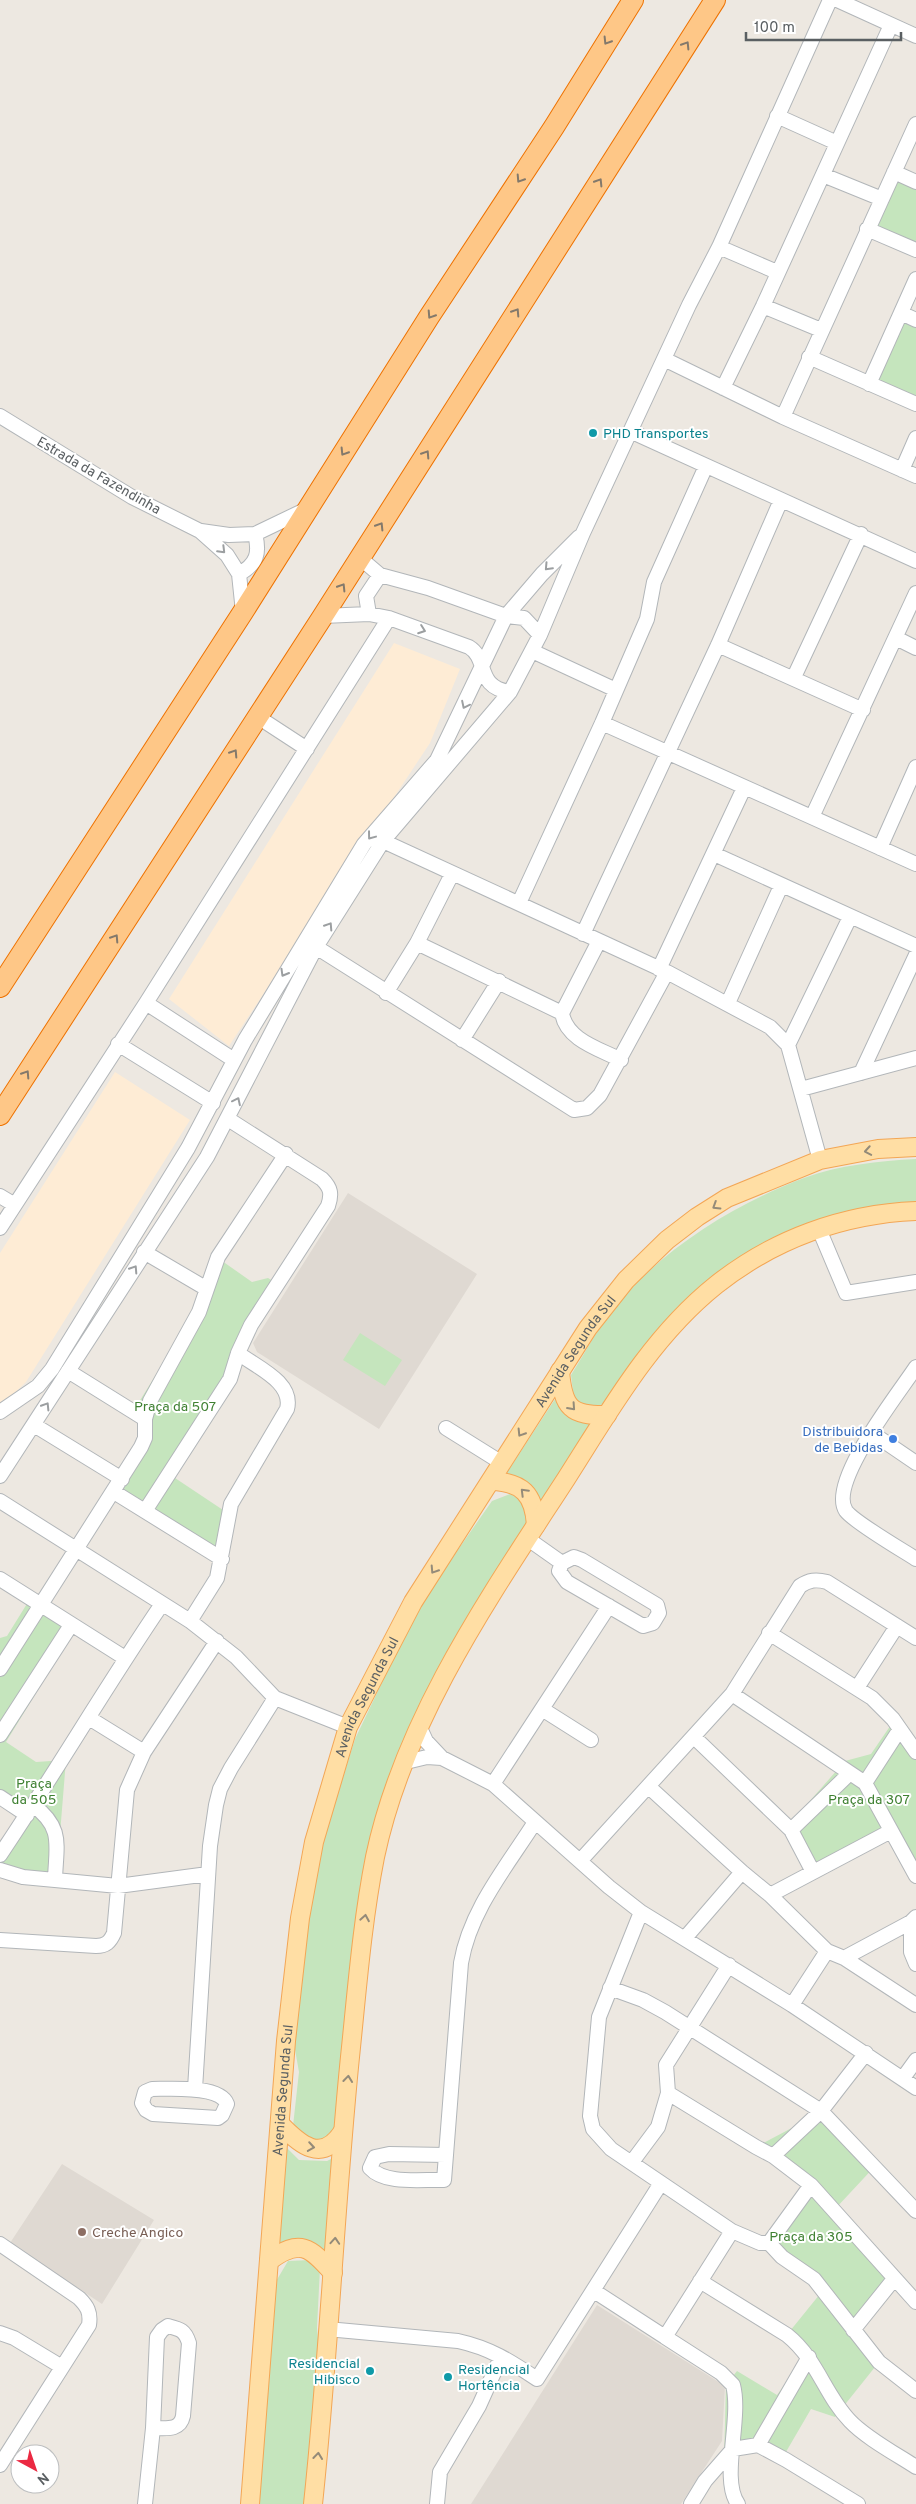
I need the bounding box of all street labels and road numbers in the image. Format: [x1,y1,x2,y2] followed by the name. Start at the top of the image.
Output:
[33,434,163,519] street label: Estrada da Fazendinha
[532,1293,620,1411] street label: Avenida Segunda Sul
[332,1635,403,1760] street label: Avenida Segunda Sul
[270,2024,298,2157] street label: Avenida Segunda Sul

